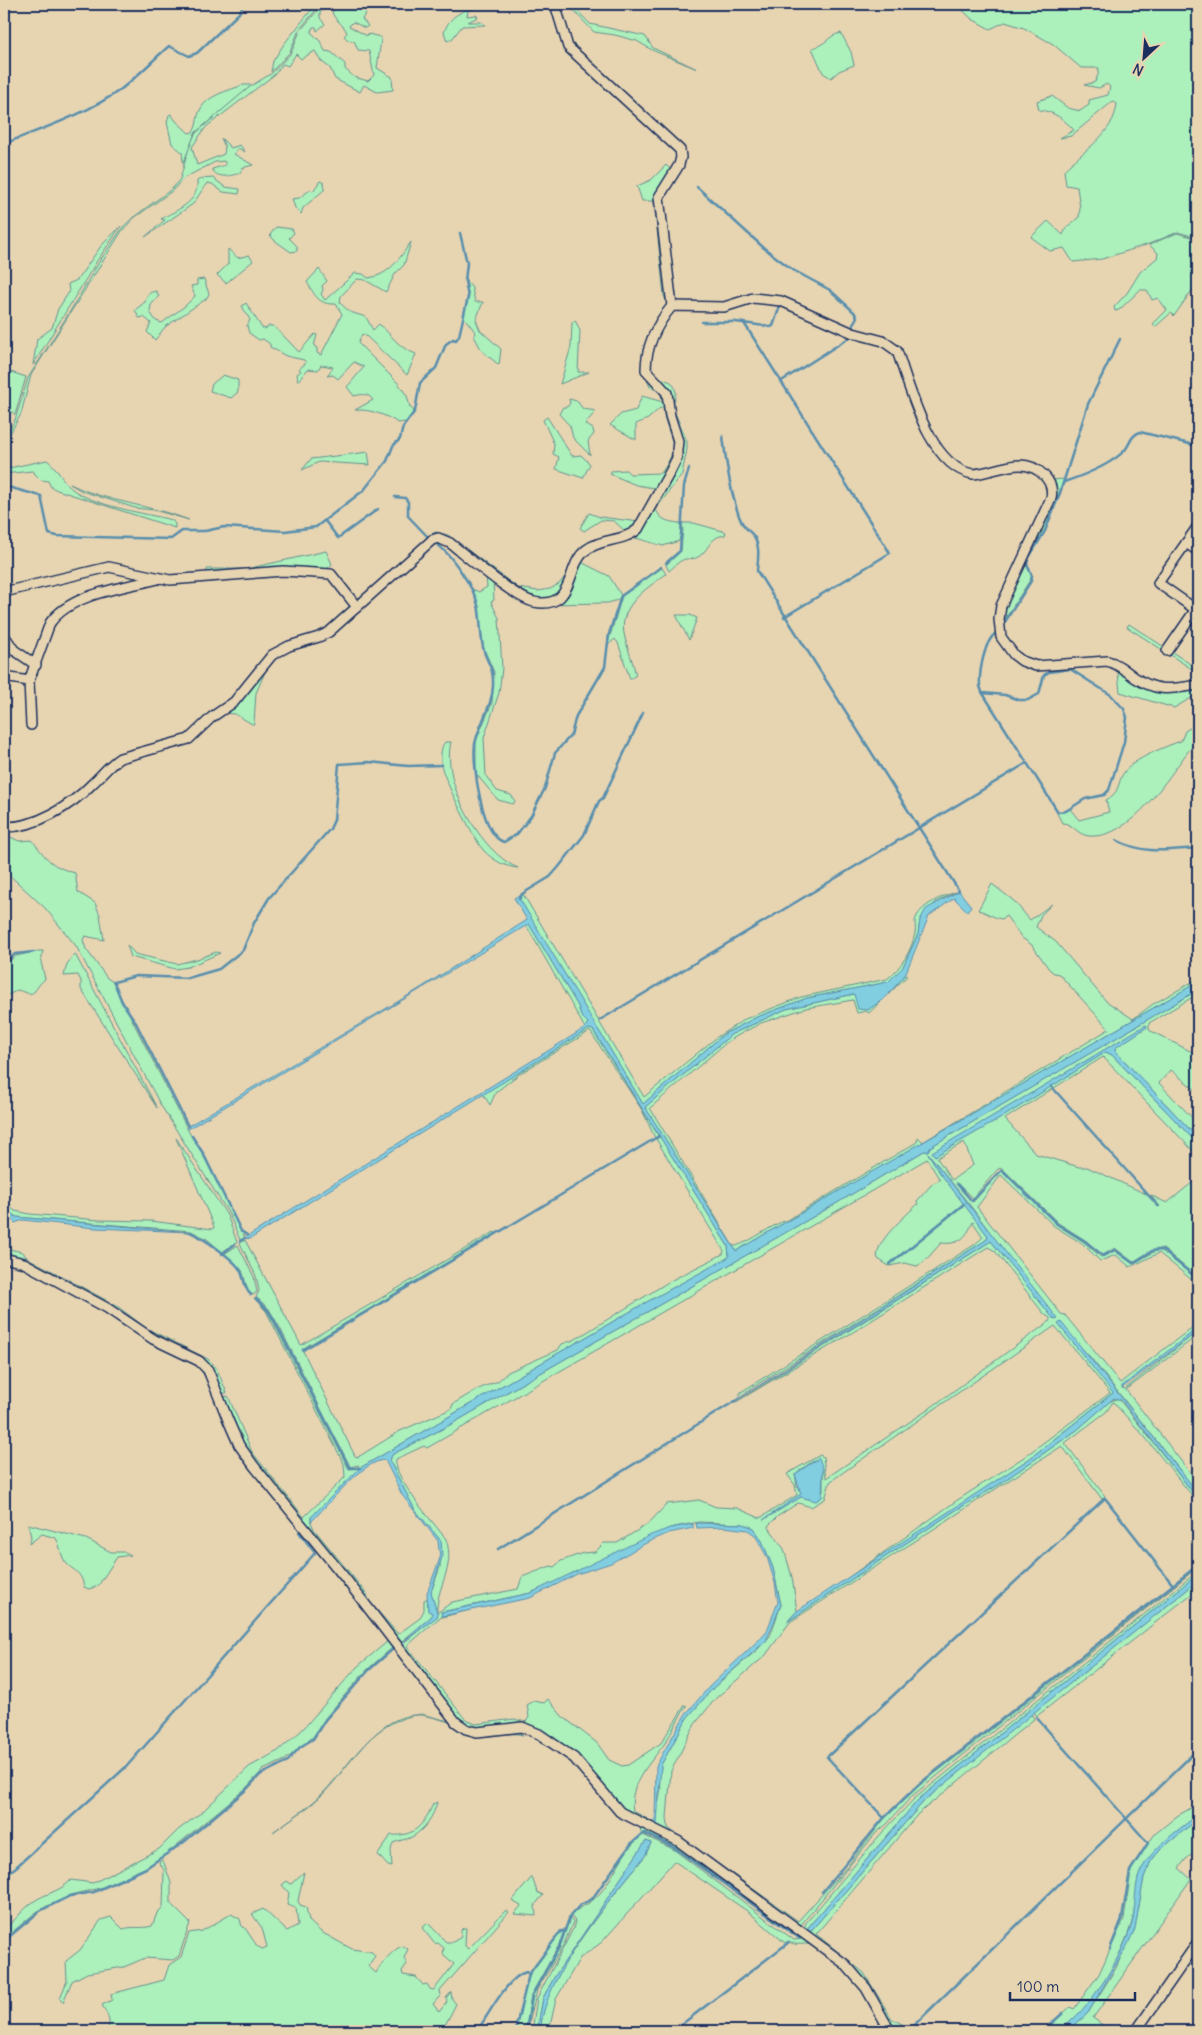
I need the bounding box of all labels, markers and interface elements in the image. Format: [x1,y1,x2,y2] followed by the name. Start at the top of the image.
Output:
[1120,32,1170,82] north arrow
[1130,59,1147,80] text: N
[1010,1970,1134,2002] scale bar
[1017,1977,1059,1996] text: 100 m

